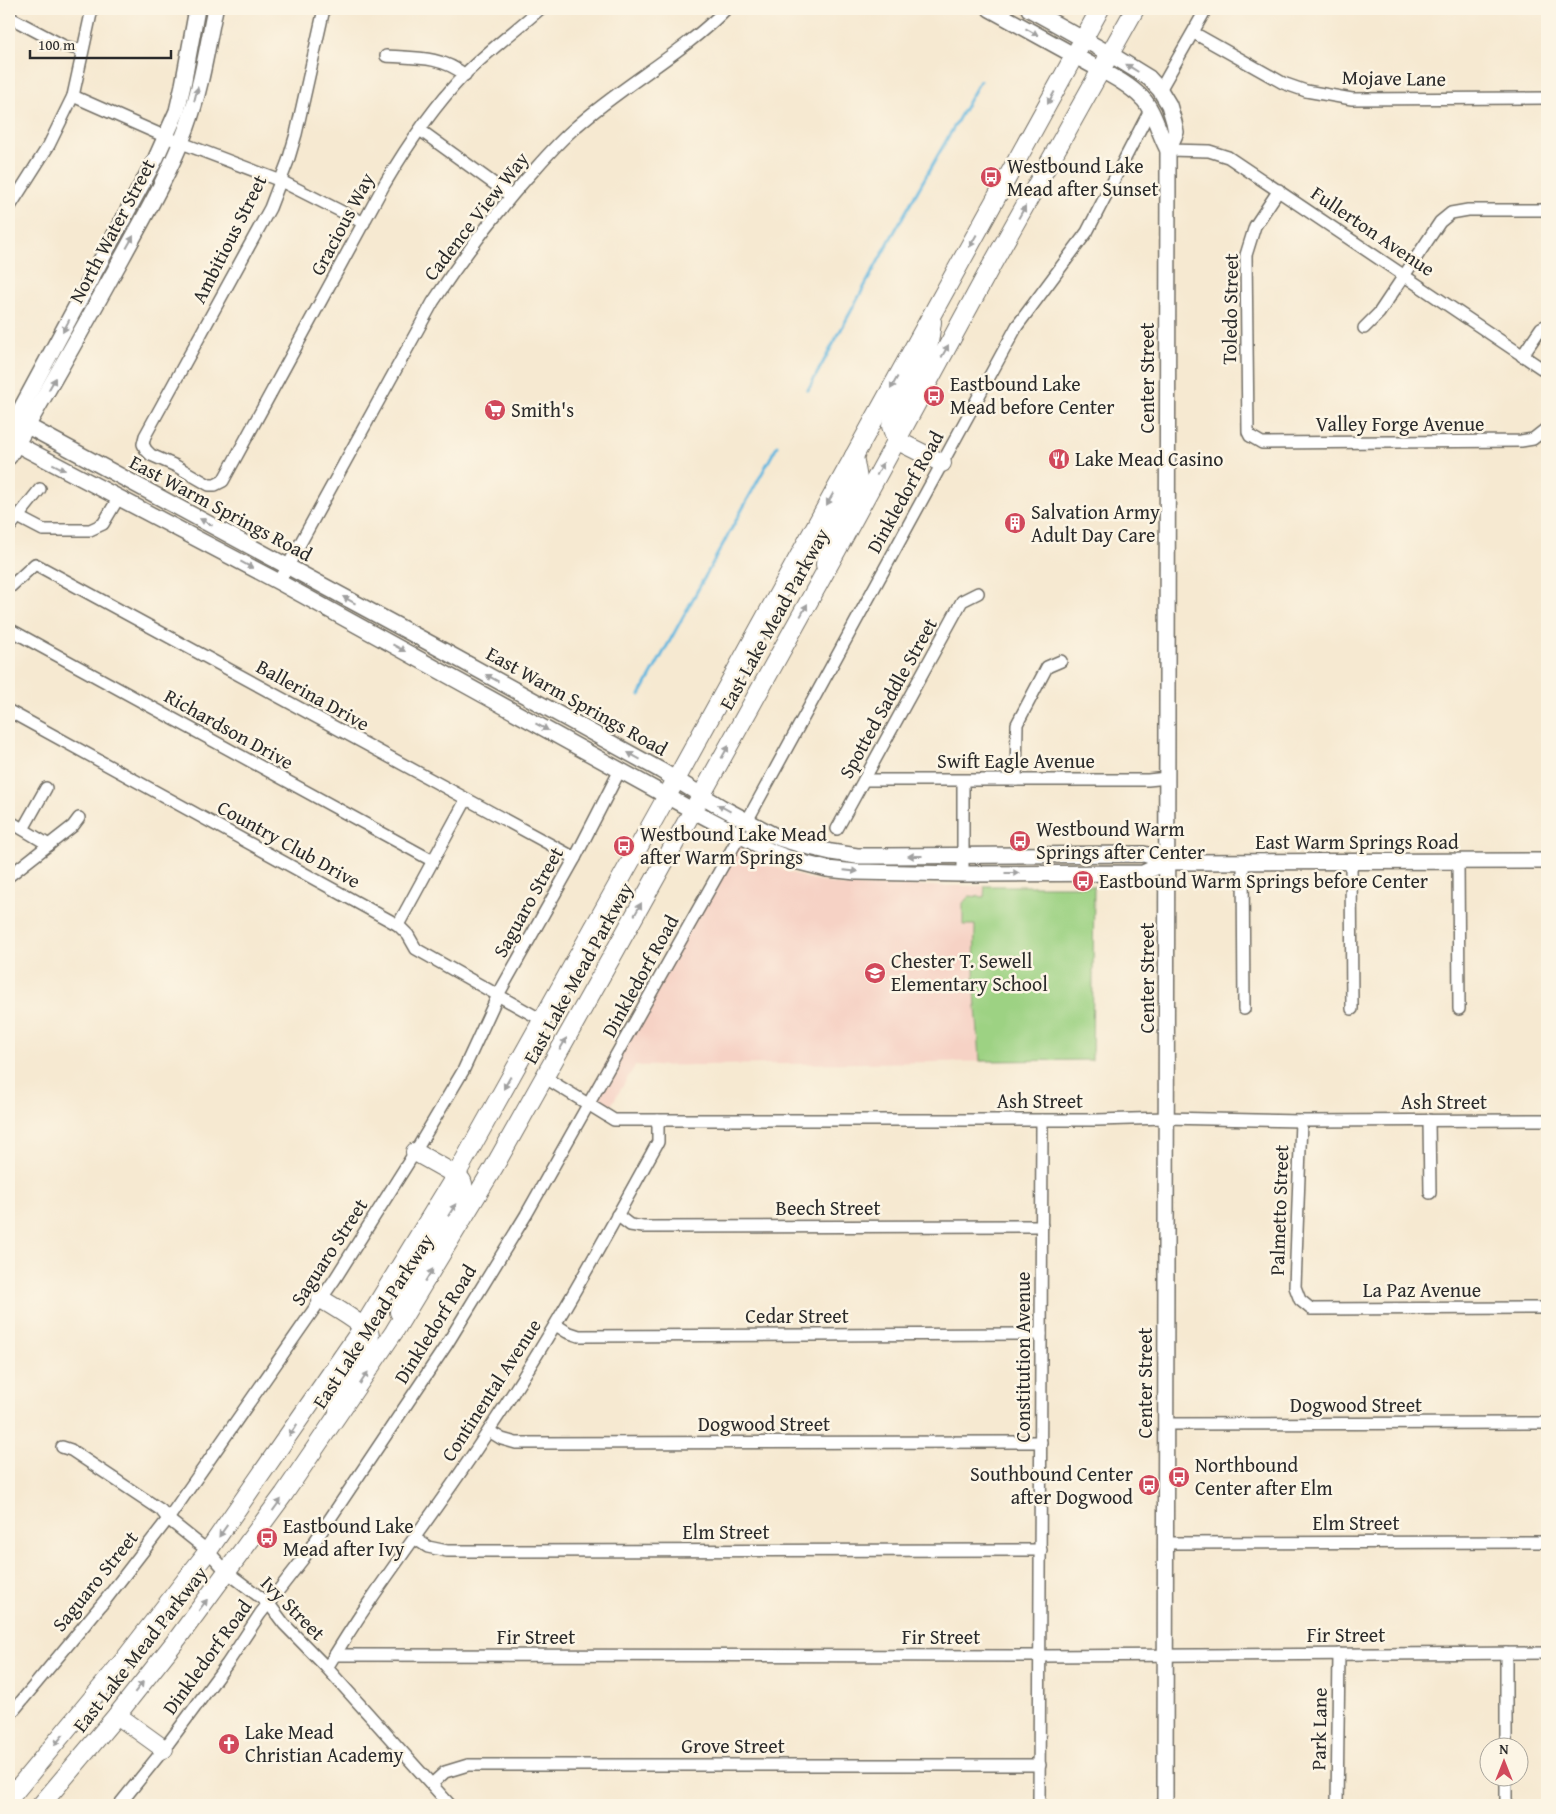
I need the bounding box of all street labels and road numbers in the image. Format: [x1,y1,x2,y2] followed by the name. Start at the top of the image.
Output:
[1342,62,1446,93] street label: Mojave Lane
[416,145,535,286] street label: Cadence View Way
[61,154,162,308] street label: North Water Street
[302,167,381,280] street label: Gracious Way
[184,169,273,308] street label: Ambitious Street
[1306,178,1441,283] street label: Fullerton Avenue
[1214,253,1245,365] street label: Toledo Street
[1132,322,1161,434] street label: Center Street
[1316,409,1484,438] street label: Valley Forge Avenue
[859,425,950,558] street label: Dinkledorf Road
[125,447,318,568] street label: East Warm Springs Road
[711,523,836,715] street label: East Lake Mead Parkway
[831,612,944,783] street label: Spotted Saddle Street
[481,639,674,763] street label: East Warm Springs Road
[251,652,375,738] street label: Ballerina Drive
[159,681,299,776] street label: Richardson Drive
[937,746,1095,775] street label: Swift Eagle Avenue
[212,792,366,895] street label: Country Club Drive
[1255,827,1459,856] street label: East Warm Springs Road
[485,841,570,962] street label: Saguaro Street
[515,877,640,1069] street label: East Lake Mead Parkway
[594,909,685,1042] street label: Dinkledorf Road
[1132,922,1161,1034] street label: Center Street
[997,1086,1083,1115] street label: Ash Street
[1401,1087,1487,1116] street label: Ash Street
[1262,1144,1295,1276] street label: Palmetto Street
[283,1192,374,1311] street label: Saguaro Street
[776,1193,880,1222] street label: Beech Street
[305,1227,440,1414] street label: East Lake Mead Parkway
[386,1258,483,1389] street label: Dinkledorf Road
[1008,1272,1037,1442] street label: Constitution Avenue
[1363,1275,1481,1304] street label: La Paz Avenue
[745,1301,849,1330] street label: Cedar Street
[434,1313,548,1467] street label: Continental Avenue
[1130,1327,1159,1439] street label: Center Street
[1290,1390,1422,1419] street label: Dogwood Street
[698,1409,830,1438] street label: Dogwood Street
[1312,1508,1400,1537] street label: Elm Street
[682,1517,770,1546] street label: Elm Street
[45,1524,144,1637] street label: Saguaro Street
[65,1559,214,1738] street label: East Lake Mead Parkway
[254,1569,332,1647] street label: Ivy Street
[155,1593,258,1720] street label: Dinkledorf Road
[1307,1620,1385,1649] street label: Fir Street
[497,1622,575,1651] street label: Fir Street
[902,1622,980,1651] street label: Fir Street
[1303,1687,1334,1771] street label: Park Lane
[681,1731,785,1760] street label: Grove Street

